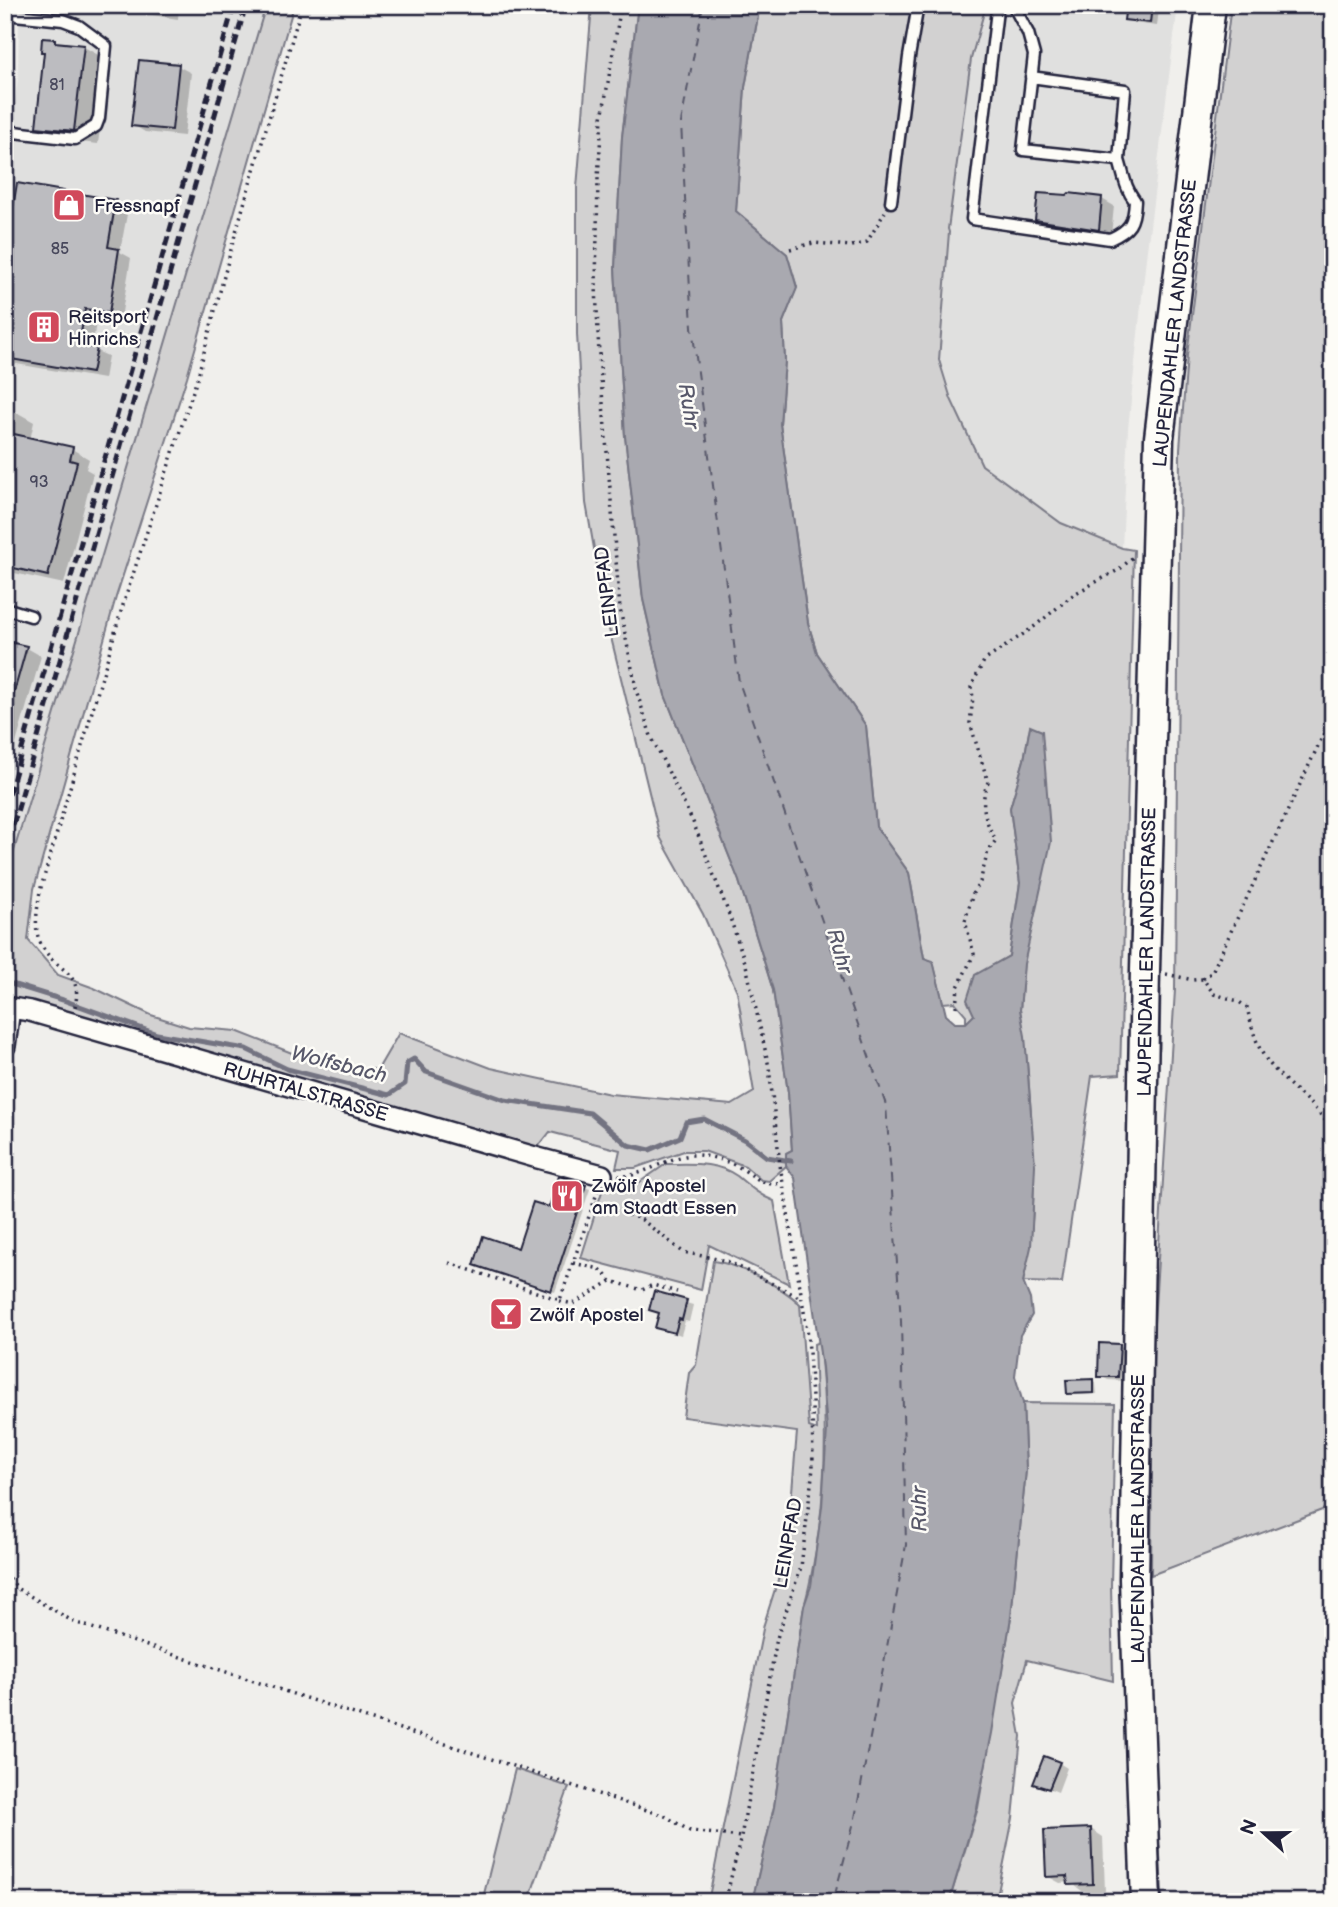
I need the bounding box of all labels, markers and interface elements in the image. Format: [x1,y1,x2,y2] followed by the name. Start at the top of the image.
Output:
[49,76,65,95] house number: 81
[1149,178,1202,468] street label: LAUPENDAHLER LANDSTRASSE
[50,186,88,224] shop icon: Fressnapf
[94,195,180,218] place label: Fressnapf
[51,240,69,259] house number: 85
[68,306,147,351] place label: Reitsport Hinrichs
[25,308,63,346] building icon: Reitsport Hinrichs
[673,382,705,432] water label: Ruhr
[29,473,49,492] house number: 93
[590,545,624,639] street label: LEINPFAD
[1133,807,1162,1097] street label: LAUPENDAHLER LANDSTRASSE
[821,926,858,978] water label: Ruhr
[288,1041,390,1089] water label: Wolfsbach
[221,1058,390,1127] street label: RUHRTALSTRASSE
[591,1175,737,1220] place label: Zwölf Apostel am Staadt Essen
[548,1177,586,1215] restaurant icon: Zwölf Apostel am Staadt Essen
[487,1295,525,1333] bar icon: Zwölf Apostel
[529,1304,644,1327] place label: Zwölf Apostel
[1127,1374,1150,1664] street label: LAUPENDAHLER LANDSTRASSE
[907,1484,932,1532] water label: Ruhr
[769,1496,808,1590] street label: LEINPFAD
[1230,1798,1300,1868] north arrow
[1236,1817,1263,1838] text: N

